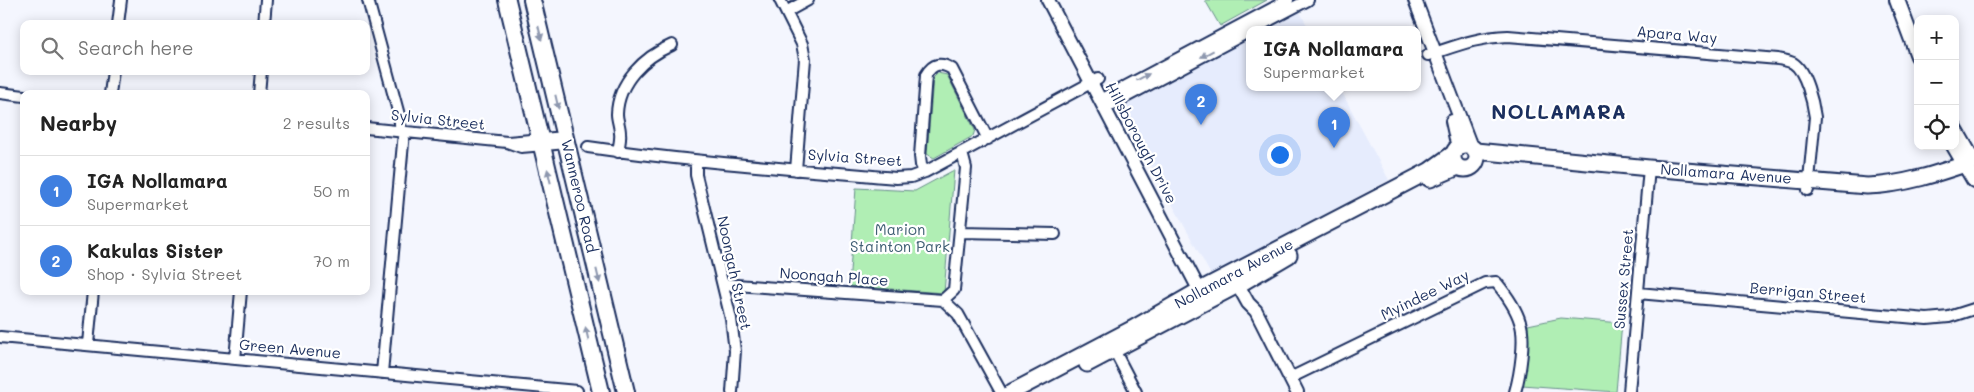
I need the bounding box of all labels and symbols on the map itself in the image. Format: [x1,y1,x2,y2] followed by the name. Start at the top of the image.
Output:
[1636,21,1718,48] street label: Apara Way
[536,26,544,41] one-way arrow
[1200,50,1214,58] one-way arrow
[1136,73,1151,81] one-way arrow
[1101,78,1182,207] street label: Hillsborough Drive
[1185,84,1217,125] pin: 2
[553,94,561,109] one-way arrow
[1491,98,1627,124] district label: NOLLAMARA
[390,104,486,134] street label: Sylvia Street
[1318,107,1350,148] pin: 1
[557,137,603,254] street label: Wanneroo Road
[1267,142,1293,168] your location
[807,144,903,170] street label: Sylvia Street
[1660,158,1792,188] street label: Nollamara Avenue
[545,168,553,183] one-way arrow
[713,214,757,332] street label: Noongah Street
[850,219,950,256] park label: Marion Stainton Park
[1609,228,1637,330] street label: Sussex Street
[1171,233,1296,313] street label: Nollamara Avenue
[779,262,889,290] street label: Noongah Place
[1377,264,1472,324] street label: Myindee Way
[594,268,602,283] one-way arrow
[1749,277,1867,307] street label: Berrigan Street
[583,326,591,341] one-way arrow
[238,334,342,362] street label: Green Avenue

